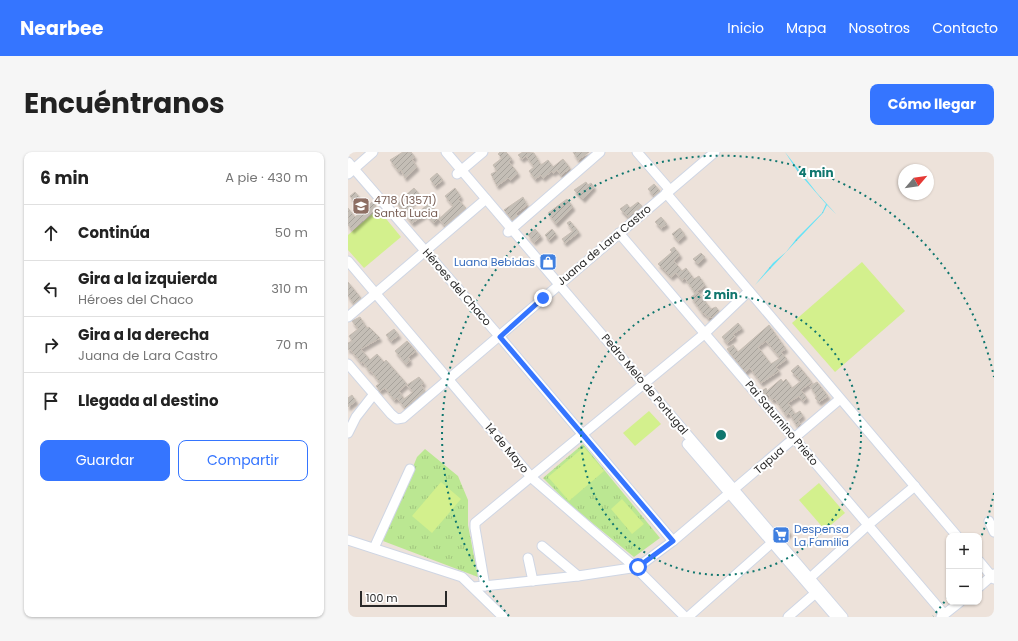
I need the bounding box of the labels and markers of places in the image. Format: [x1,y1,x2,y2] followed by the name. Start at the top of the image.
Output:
[374,192,438,221] place label: 4718 (13571) Santa Lucia
[351,196,371,216] school or university icon: 4718 (13571) Santa Lucia
[538,252,558,272] shop icon: Luana Bebidas
[454,254,535,270] place label: Luana Bebidas
[714,428,728,442] centre of rings
[794,521,849,550] place label: Despensa La Familia
[771,525,791,545] supermarket icon: Despensa La Familia

